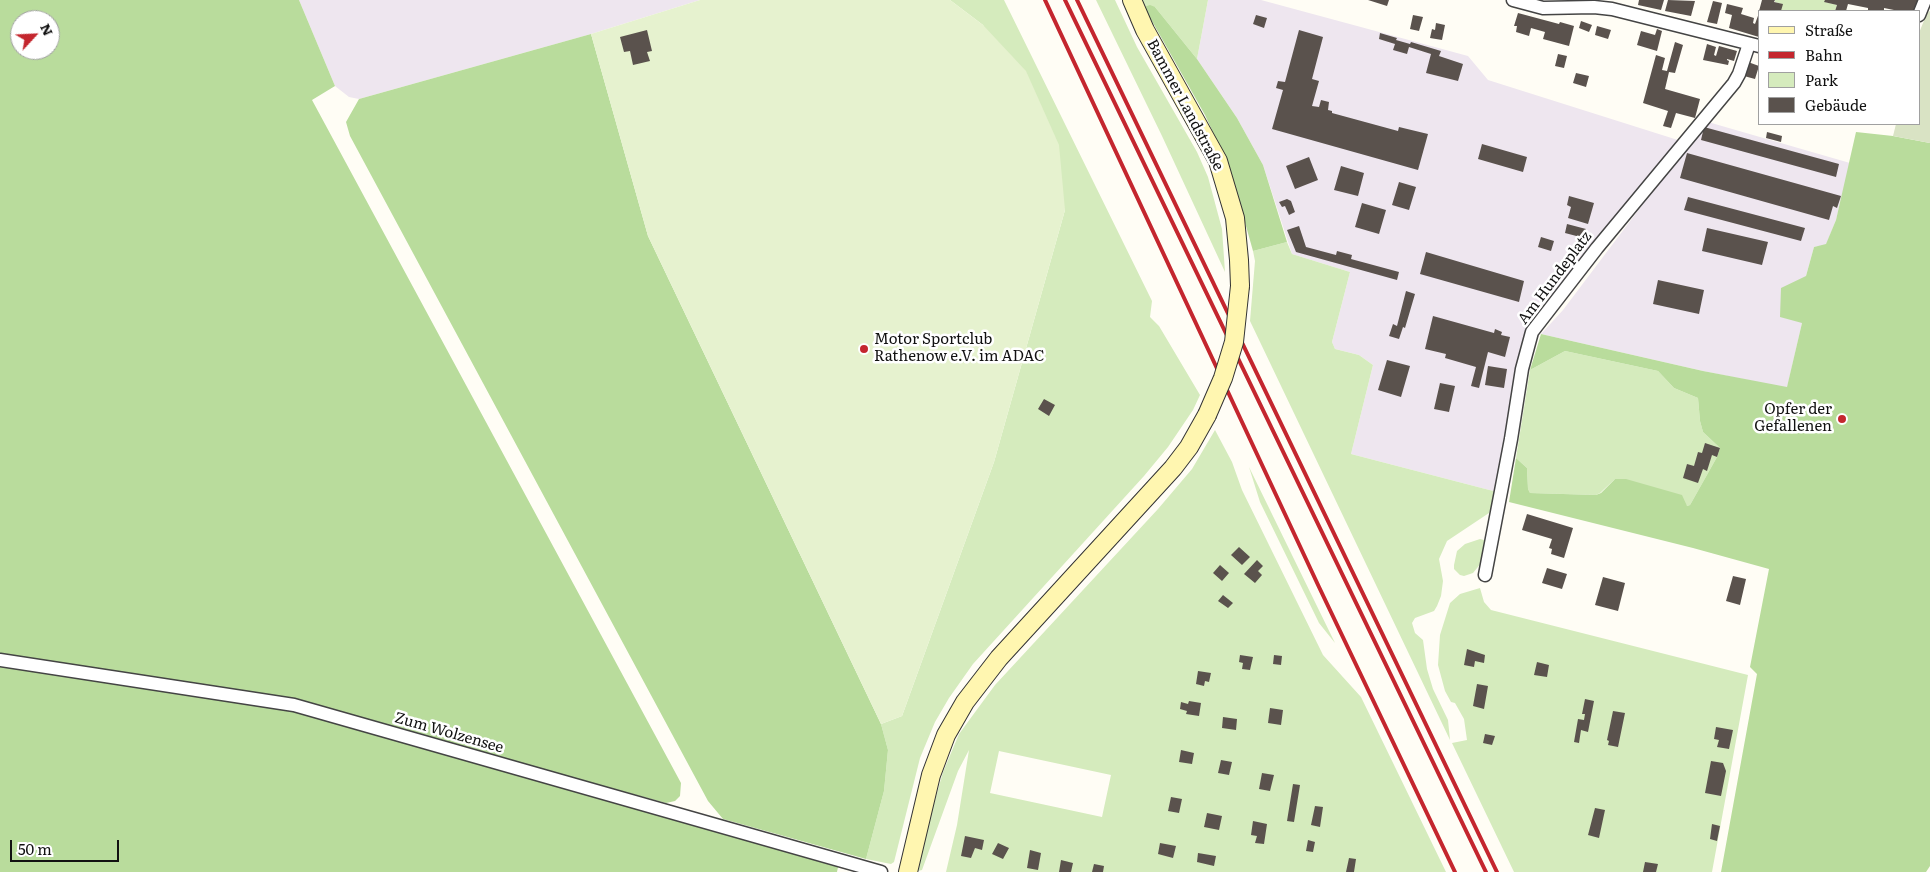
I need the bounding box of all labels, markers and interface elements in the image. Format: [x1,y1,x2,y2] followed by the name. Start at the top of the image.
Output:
[10,10,60,60] north arrow
[1758,10,1920,125] legend
[1805,18,1853,41] text: Straße
[36,20,59,39] text: N
[1143,36,1227,174] street label: Bammer Landstraße
[1805,43,1843,66] text: Bahn
[1805,68,1838,91] text: Park
[1805,93,1867,116] text: Gebäude
[1514,228,1596,328] street label: Am Hundeplatz
[874,331,1044,366] place label: Motor Sportclub Rathenow e.V. im ADAC
[858,343,870,355] marker: Motor Sportclub Rathenow e.V. im ADAC
[1754,401,1832,436] place label: Opfer der Gefallenen
[1836,413,1848,425] marker: Opfer der Gefallenen
[392,709,506,757] street label: Zum Wolzensee
[12,830,121,862] scale bar
[18,837,52,860] text: 50 m

